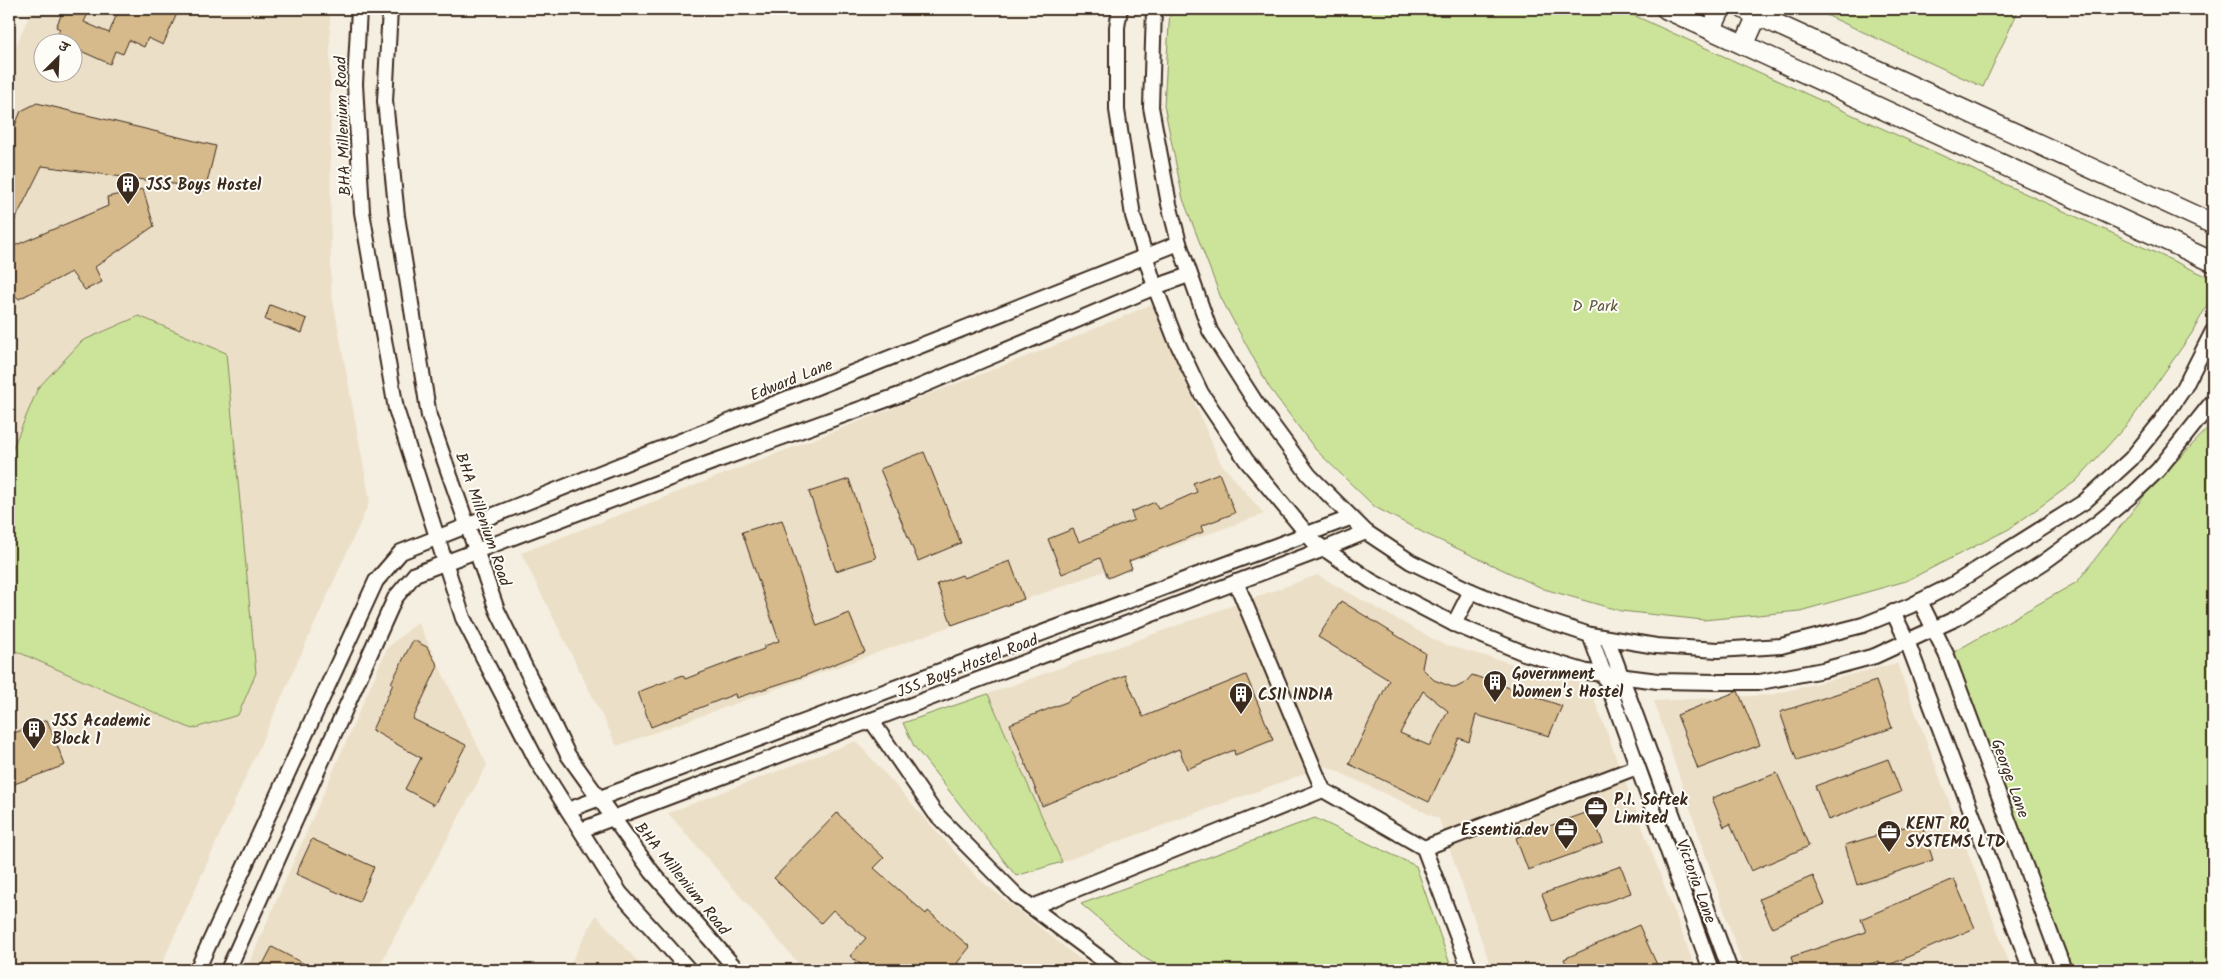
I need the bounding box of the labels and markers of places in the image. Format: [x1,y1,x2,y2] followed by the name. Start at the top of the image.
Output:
[115,171,141,205] building icon: JSS Boys Hostel
[146,173,262,198] place label: JSS Boys Hostel
[1512,662,1624,705] place label: Government Women's Hostel
[1482,669,1508,703] building icon: Government Women's Hostel
[1228,681,1254,715] building icon: CSII INDIA
[1258,683,1333,708] place label: CSII INDIA
[52,709,151,752] place label: JSS Academic Block 1
[21,716,47,750] building icon: JSS Academic Block 1
[1614,788,1689,831] place label: P.I. Softek Limited
[1583,795,1609,829] office icon: P.I. Softek Limited
[1906,812,2006,855] place label: KENT RO SYSTEMS LTD
[1553,816,1579,850] office icon: Essentia.dev
[1461,818,1549,843] place label: Essentia.dev
[1876,819,1902,853] office icon: KENT RO SYSTEMS LTD

